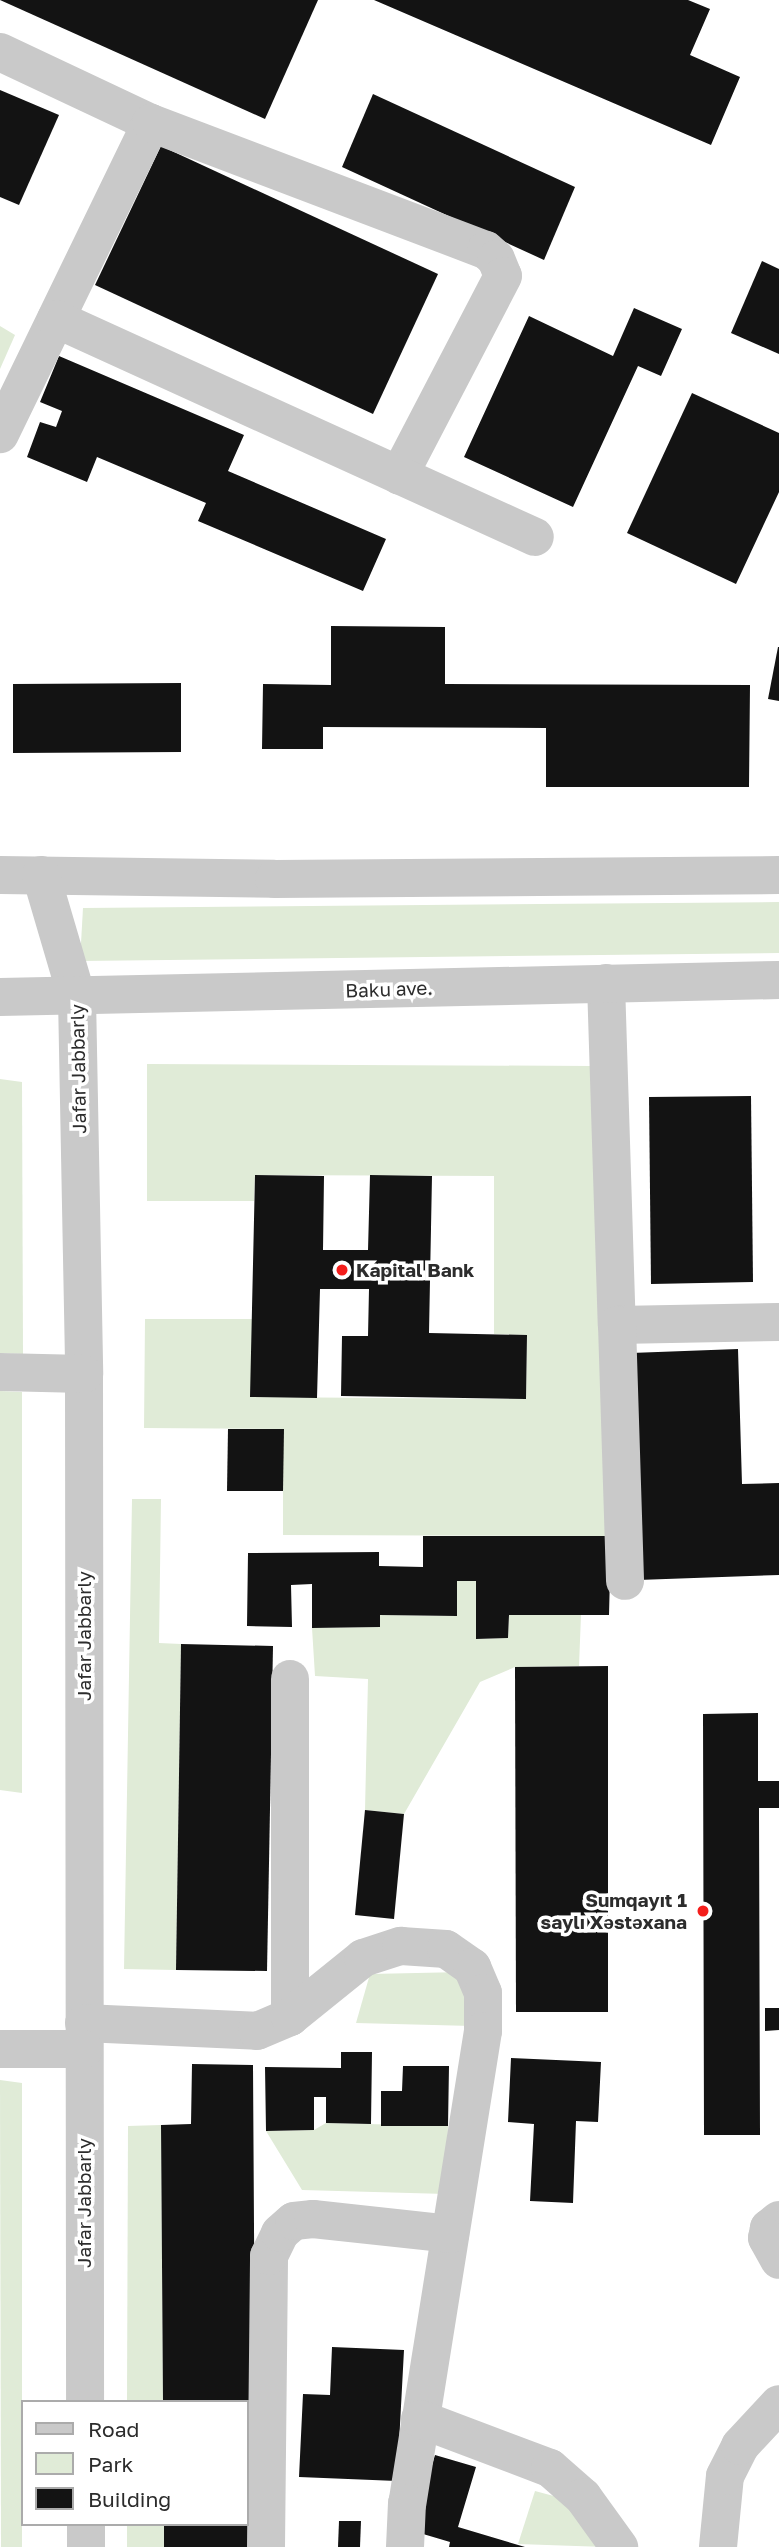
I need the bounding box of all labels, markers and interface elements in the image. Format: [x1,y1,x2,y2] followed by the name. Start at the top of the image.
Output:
[345,976,433,1002] street label: Baku ave.
[65,1004,91,1134] street label: Jafar Jabbarly
[356,1259,474,1281] place label: Kapital Bank
[334,1262,350,1278] marker: Kapital Bank
[73,1571,95,1701] street label: Jafar Jabbarly
[541,1889,687,1933] place label: Sumqayıt 1 saylı Xəstəxana
[693,1901,713,1921] marker: Sumqayıt 1 saylı Xəstəxana
[73,2138,95,2268] street label: Jafar Jabbarly
[21,2400,248,2526] legend
[88,2416,139,2442] text: Road
[88,2451,133,2477] text: Park
[88,2486,171,2512] text: Building

